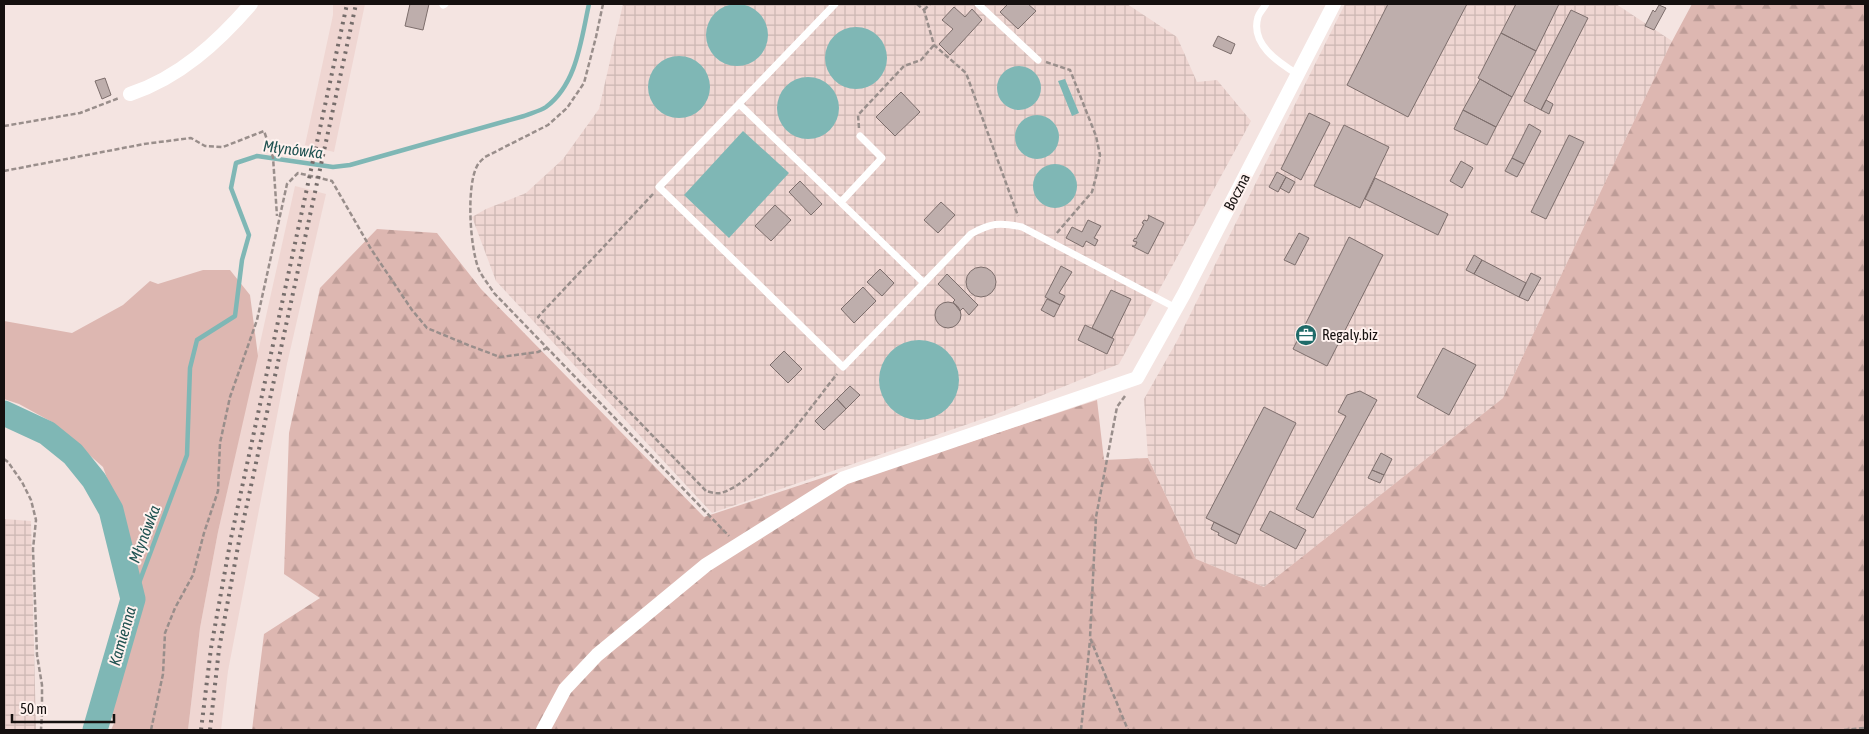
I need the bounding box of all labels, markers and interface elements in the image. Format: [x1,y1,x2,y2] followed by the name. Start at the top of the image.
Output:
[262,136,325,163] water label: Młynówka
[1220,170,1253,213] street label: Boczna
[1294,323,1318,347] office icon: Regaly.biz
[1322,326,1378,343] place label: Regaly.biz
[125,502,164,566] water label: Młynówka
[105,604,139,668] water label: Kamienna
[12,692,115,724] scale bar
[20,700,47,717] text: 50 m

